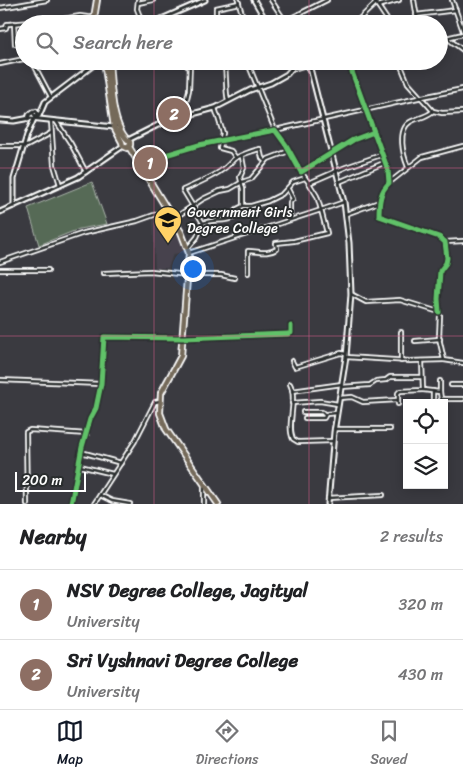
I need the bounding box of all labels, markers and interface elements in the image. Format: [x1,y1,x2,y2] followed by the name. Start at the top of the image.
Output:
[15,15,448,70] search box
[73,26,173,59] text: Search here
[33,29,61,57] icon: search
[158,95,190,133] pin: 2
[134,144,166,182] pin: 1
[187,200,293,241] place label: Government Girls Degree College
[153,205,183,244] school or university icon: Government Girls Degree College
[180,256,206,282] your location
[403,399,448,489] map controls
[403,399,448,444] button: locate
[403,444,448,489] button: layers
[22,468,62,493] text: 200 m
[15,469,86,492] scale bar
[20,518,86,556] text: Nearby
[380,522,443,551] text: 2 results
[67,574,308,607] text: NSV Degree College, Jagityal
[33,590,39,619] text: 1
[398,590,443,619] text: 320 m
[67,607,140,636] text: University
[67,644,298,677] text: Sri Vyshnavi Degree College
[31,660,41,689] text: 2
[398,660,443,689] text: 430 m
[67,677,140,706] text: University
[56,717,84,772] tab: Map
[196,717,258,772] tab: Directions
[370,717,407,772] tab: Saved

